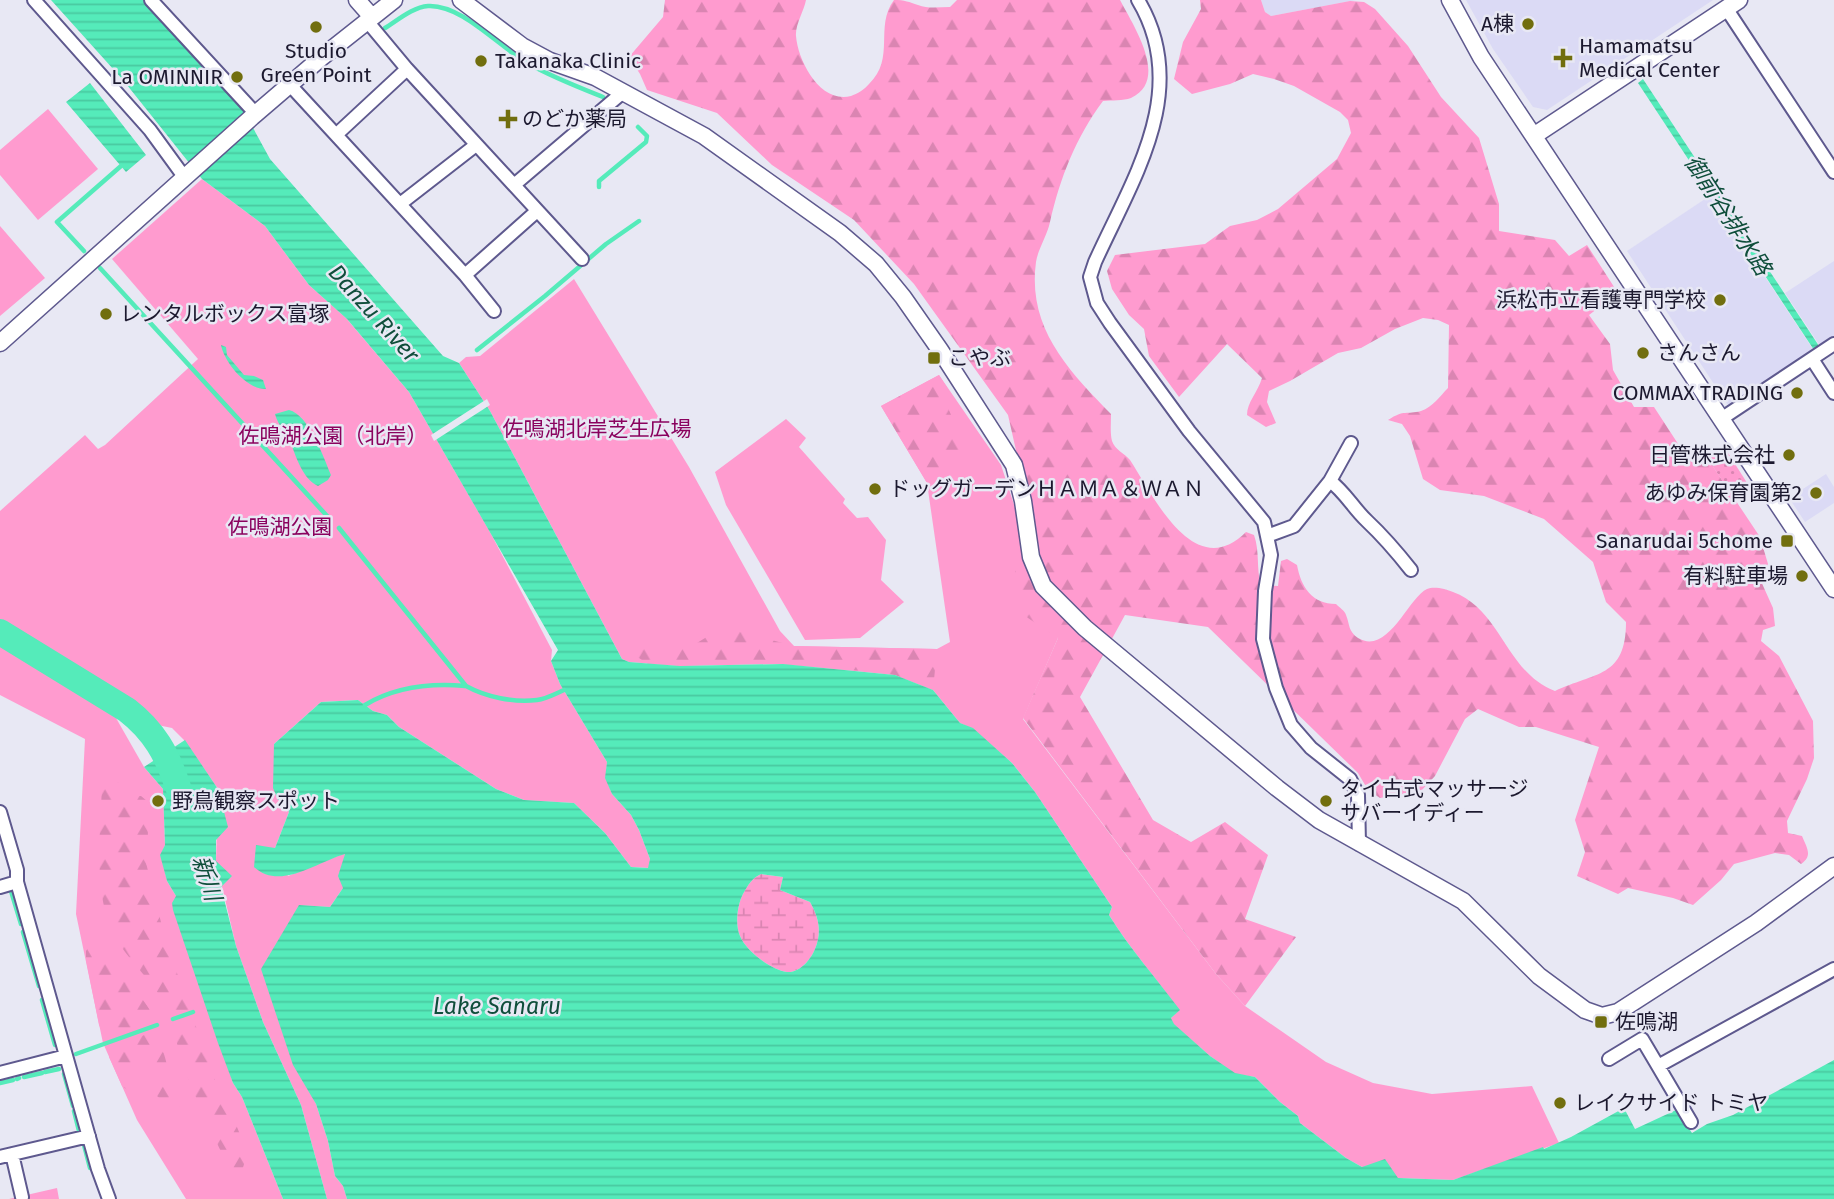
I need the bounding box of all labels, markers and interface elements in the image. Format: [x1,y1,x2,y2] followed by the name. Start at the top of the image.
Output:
[1481,11,1514,37] place label: A棟
[1520,16,1536,32] marker: A棟
[308,19,324,35] marker: Studio Green Point
[1579,33,1720,83] place label: Hamamatsu Medical Center
[260,38,372,88] place label: Studio Green Point
[495,48,641,74] place label: Takanaka Clinic
[1553,48,1573,68] marker: Hamamatsu Medical Center
[473,53,489,69] marker: Takanaka Clinic
[111,64,223,90] place label: La OMINNIR
[229,69,245,85] marker: La OMINNIR
[522,106,627,132] place label: のどか薬局
[500,111,516,127] marker: のどか薬局
[1679,150,1778,282] water label: 御前谷排水路
[323,258,426,369] water label: Danzu River
[1496,287,1706,313] place label: 浜松市立看護専門学校
[1712,292,1728,308] marker: 浜松市立看護専門学校
[120,301,329,327] place label: レンタルボックス富塚
[98,306,114,322] marker: レンタルボックス富塚
[1657,340,1741,366] place label: さんさん
[948,345,1011,371] place label: こやぶ
[1635,345,1651,361] marker: さんさん
[926,350,942,366] marker: こやぶ
[1613,380,1783,406] place label: COMMAX TRADING
[1789,385,1805,401] marker: COMMAX TRADING
[503,416,692,442] park label: 佐鳴湖北岸芝生広場
[239,423,428,449] park label: 佐鳴湖公園（北岸）
[1649,442,1775,468] place label: 日管株式会社
[1781,447,1797,463] marker: 日管株式会社
[889,476,1204,502] place label: ドッグガーデンＨＡＭＡ＆ＷＡＮ
[1645,480,1802,506] place label: あゆみ保育園第2
[867,481,883,497] marker: ドッグガーデンＨＡＭＡ＆ＷＡＮ
[1808,485,1824,501] marker: あゆみ保育園第2
[228,514,333,540] park label: 佐鳴湖公園
[1596,528,1773,554] place label: Sanarudai 5chome
[1779,533,1795,549] marker: Sanarudai 5chome
[1683,563,1788,589] place label: 有料駐車場
[1794,568,1810,584] marker: 有料駐車場
[1340,776,1529,826] place label: タイ古式マッサージ サバーイディー
[172,788,340,814] place label: 野鳥観察スポット
[150,793,166,809] marker: 野鳥観察スポット
[1318,793,1334,809] marker: タイ古式マッサージ サバーイディー
[187,852,228,907] water label: 新川
[433,992,561,1020] water label: Lake Sanaru
[1615,1009,1678,1035] place label: 佐鳴湖
[1593,1014,1609,1030] marker: 佐鳴湖
[1574,1090,1768,1116] place label: レイクサイド トミヤ
[1552,1095,1568,1111] marker: レイクサイド トミヤ

